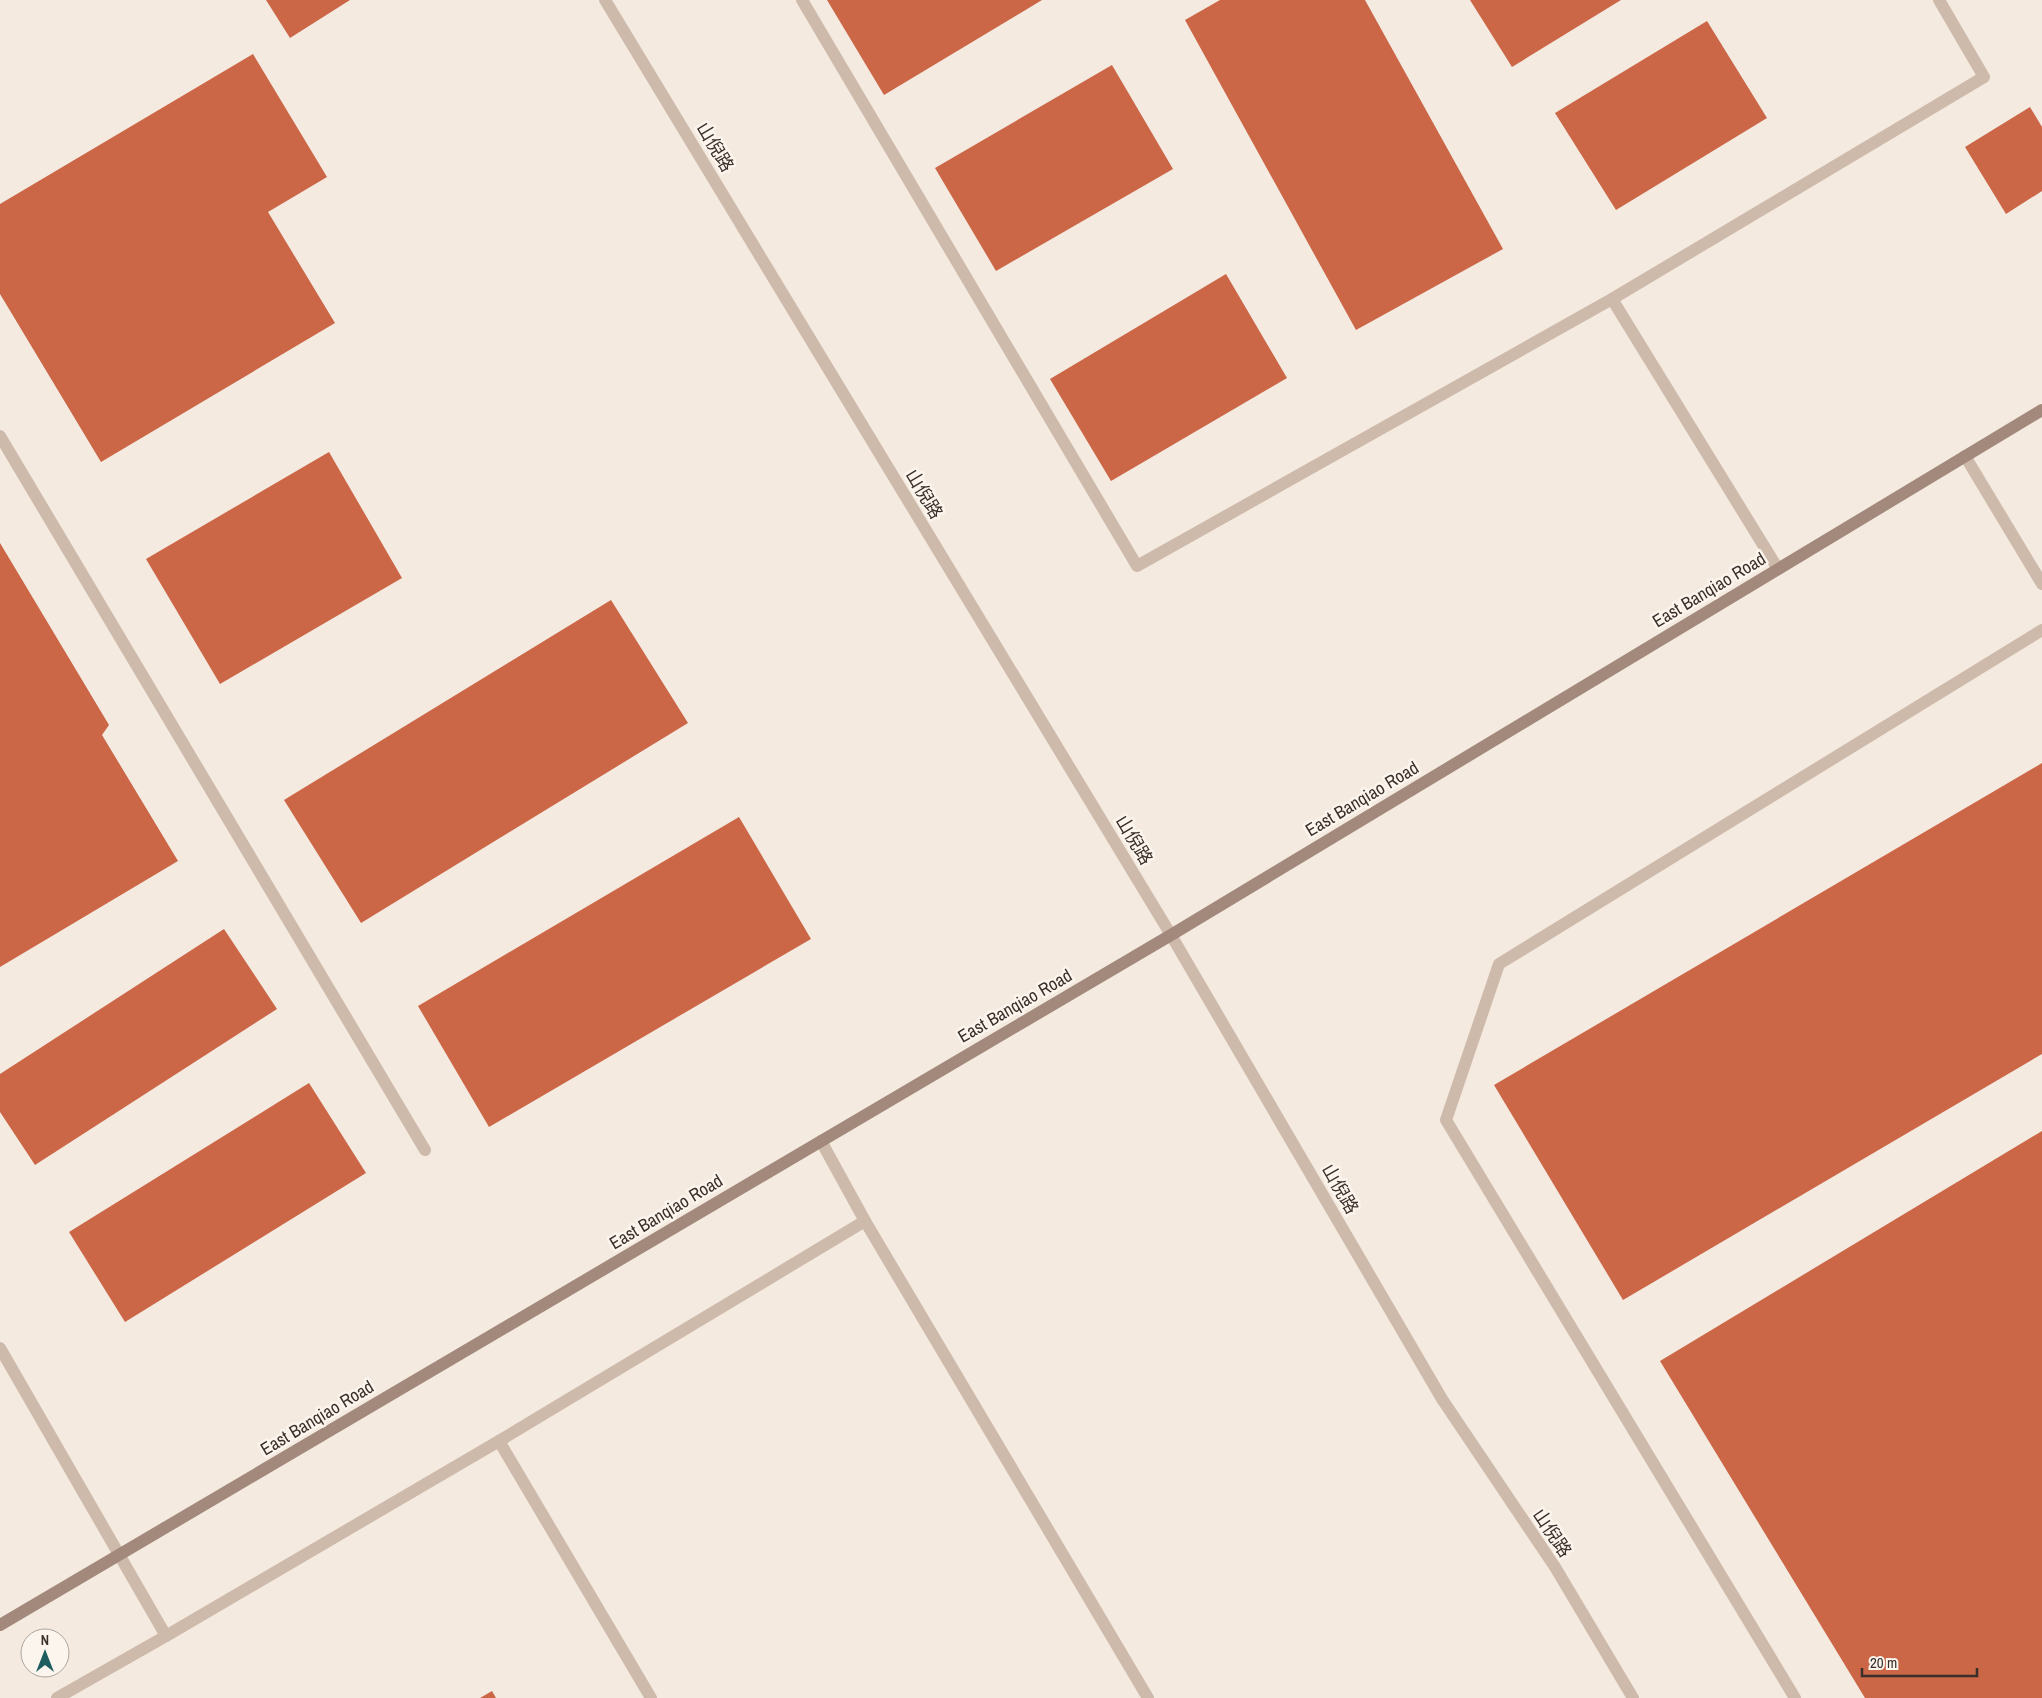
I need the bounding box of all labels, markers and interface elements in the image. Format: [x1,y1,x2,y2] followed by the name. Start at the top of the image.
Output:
[691,117,740,176] street label: 山倪路
[900,464,949,523] street label: 山倪路
[1647,546,1770,633] street label: East Banqiao Road
[1300,755,1423,842] street label: East Banqiao Road
[1110,810,1159,869] street label: 山倪路
[953,963,1076,1048] street label: East Banqiao Road
[1316,1159,1365,1218] street label: 山倪路
[604,1168,727,1255] street label: East Banqiao Road
[255,1374,378,1461] street label: East Banqiao Road
[1527,1503,1578,1562] street label: 山倪路
[20,1628,70,1678] north arrow
[41,1631,49,1649] text: N
[1862,1646,1977,1678] scale bar
[1870,1652,1897,1673] text: 20 m

